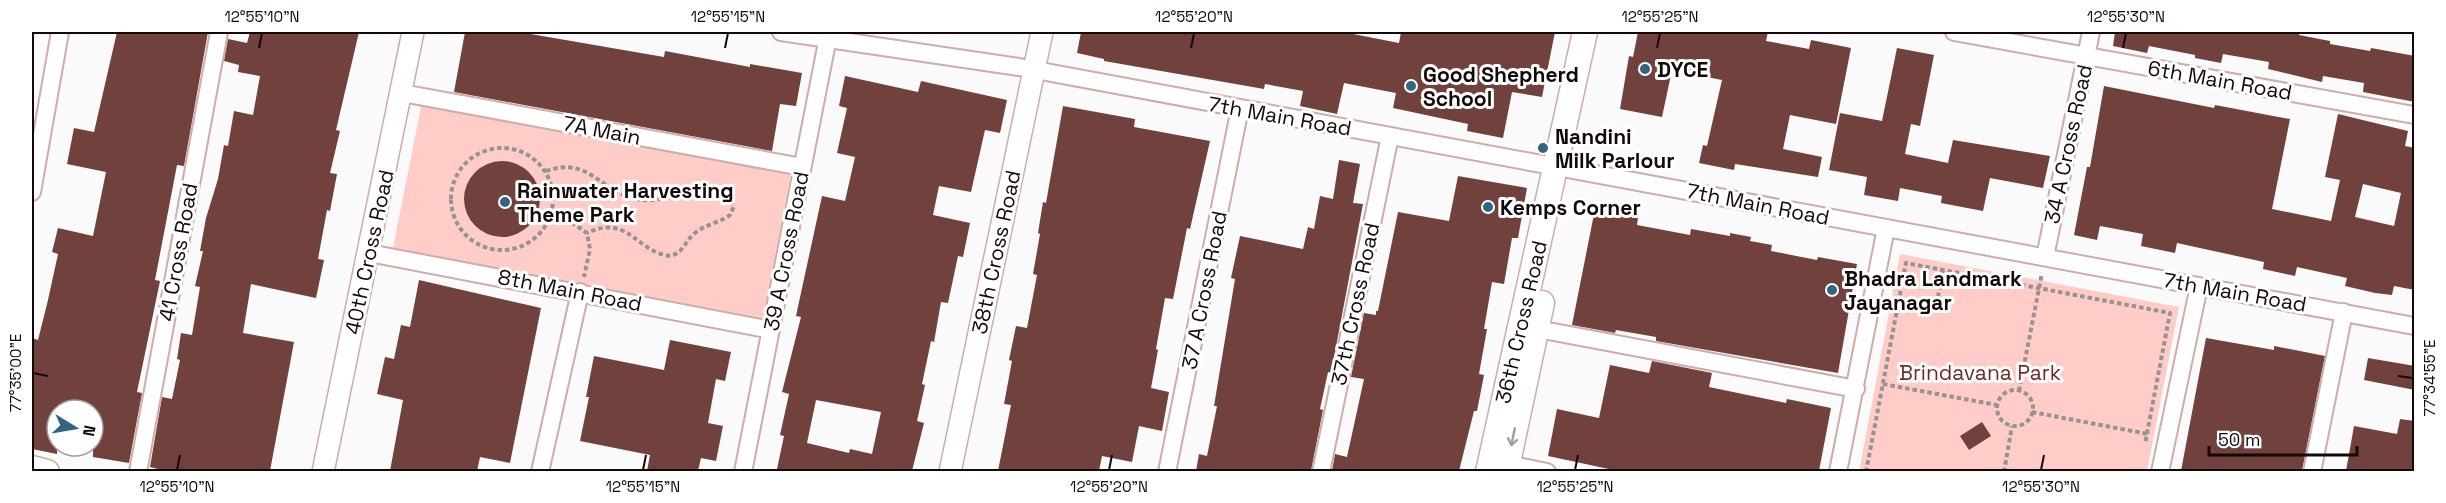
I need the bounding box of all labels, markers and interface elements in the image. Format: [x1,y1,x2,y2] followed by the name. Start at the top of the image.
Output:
[225,7,300,26] text: 12°55'10"N
[691,7,765,26] text: 12°55'15"N
[1155,7,1233,26] text: 12°55'20"N
[1621,7,1699,26] text: 12°55'25"N
[2087,7,2165,26] text: 12°55'30"N
[2146,54,2294,106] street label: 6th Main Road
[1657,56,1708,83] place label: DYCE
[1423,61,1579,112] place label: Good Shepherd School
[1638,62,1652,76] marker: DYCE
[2038,62,2098,226] street label: 34 A Cross Road
[1404,79,1418,93] marker: Good Shepherd School
[1206,90,1354,142] street label: 7th Main Road
[561,109,643,151] street label: 7A Main
[1555,123,1675,174] place label: Nandini Milk Parlour
[1536,141,1550,155] marker: Nandini Milk Parlour
[338,167,400,337] street label: 40th Cross Road
[965,168,1027,336] street label: 38th Cross Road
[757,169,815,333] street label: 39 A Cross Road
[517,177,734,228] place label: Rainwater Harvesting Theme Park
[1684,177,1832,231] street label: 7th Main Road
[153,181,203,323] street label: 41 Cross Road
[1500,194,1641,221] place label: Kemps Corner
[498,195,512,209] marker: Rainwater Harvesting Theme Park
[1481,200,1495,214] marker: Kemps Corner
[1175,208,1233,372] street label: 37 A Cross Road
[1325,220,1385,388] street label: 37th Cross Road
[1489,238,1553,406] street label: 36th Cross Road
[496,263,644,317] street label: 8th Main Road
[1844,265,2022,316] place label: Bhadra Landmark Jayanagar
[2161,266,2309,318] street label: 7th Main Road
[1825,283,1839,297] marker: Bhadra Landmark Jayanagar
[6,334,25,412] text: 77°35'00"E
[2420,339,2439,417] text: 77°34'55"E
[1899,359,2061,386] park label: Brindavana Park
[45,398,105,458] north arrow
[2209,419,2358,457] scale bar
[78,423,101,438] text: N
[1507,427,1518,447] one-way arrow
[2218,428,2260,451] text: 50 m
[140,477,215,496] text: 12°55'10"N
[606,477,680,496] text: 12°55'15"N
[1070,477,1148,496] text: 12°55'20"N
[1536,477,1614,496] text: 12°55'25"N
[2002,477,2080,496] text: 12°55'30"N

